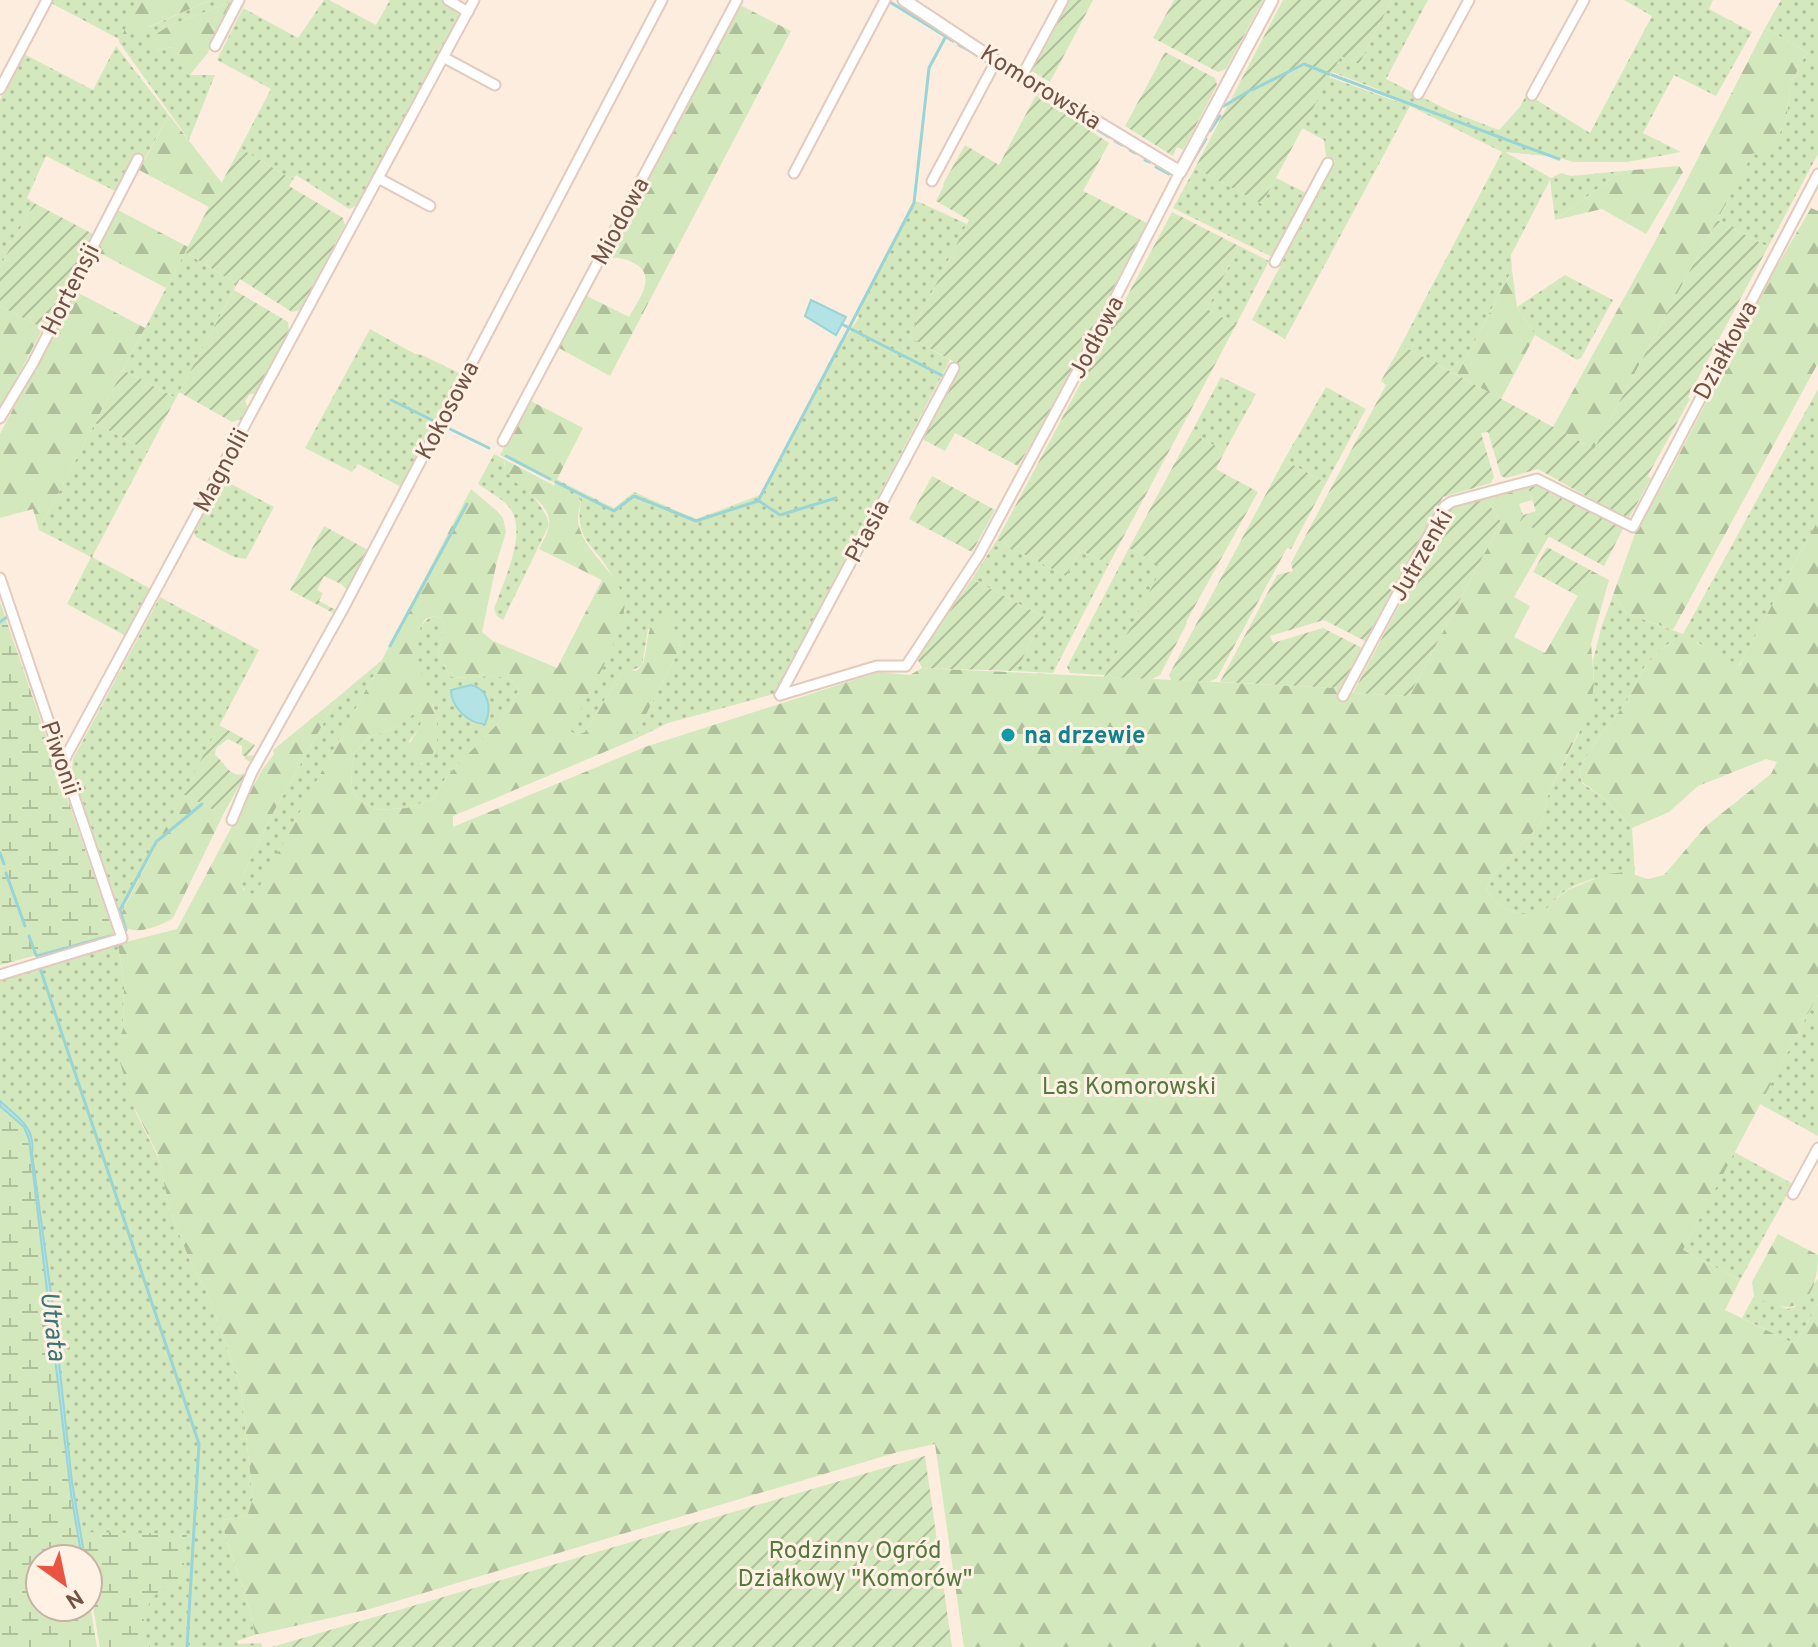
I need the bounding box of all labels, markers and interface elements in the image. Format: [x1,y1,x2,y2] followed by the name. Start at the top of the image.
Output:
[974,40,1106,138] street label: Komorowska
[586,173,657,271] street label: Miodowa
[36,239,108,341] street label: Hortensji
[1064,291,1132,384] street label: Jodłowa
[1688,296,1765,406] street label: Działkowa
[410,356,487,465] street label: Kokosowa
[188,424,257,518] street label: Magnolii
[840,495,898,569] street label: Ptasia
[1384,505,1461,607] street label: Jutrzenki
[32,717,86,800] street label: Piwonii
[1024,722,1145,752] place label: na drzewie
[999,726,1017,744] marker: na drzewie
[1042,1073,1216,1103] park label: Las Komorowski
[31,1290,72,1364] water label: Utrata
[738,1537,972,1595] park label: Rodzinny Ogród Działkowy "Komorów"
[24,1543,104,1623] north arrow
[60,1582,88,1613] text: N

